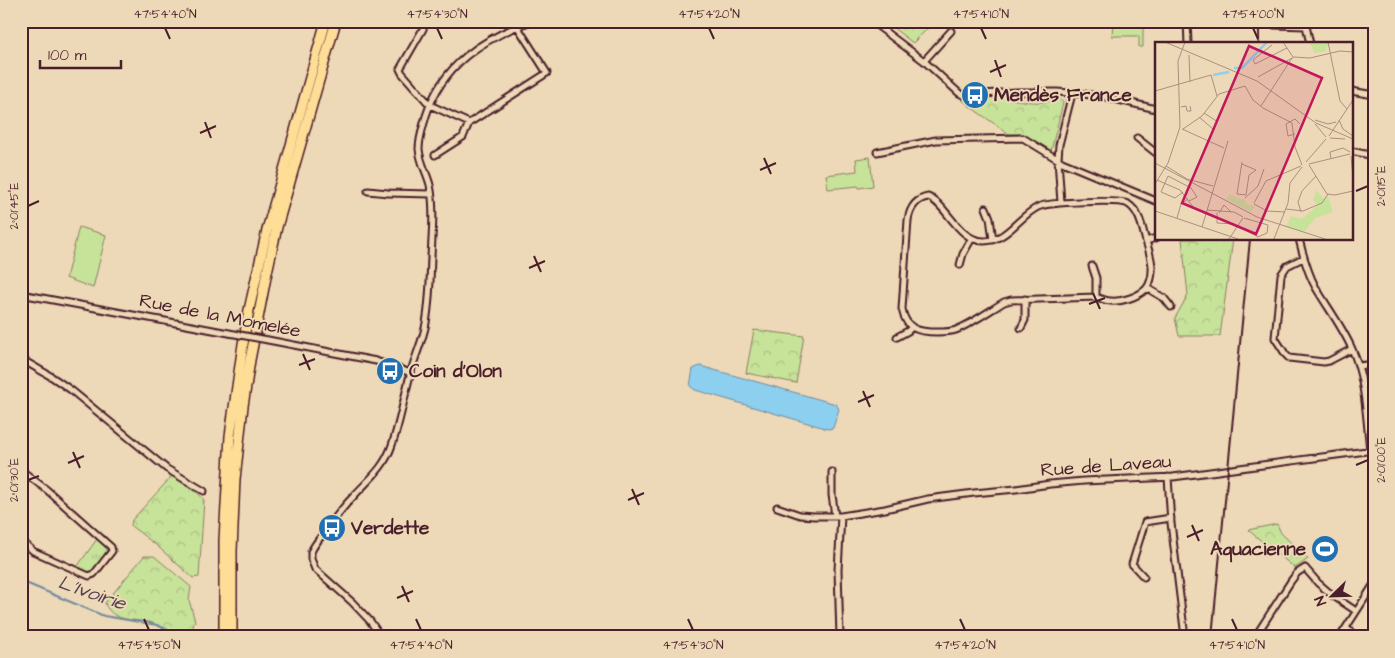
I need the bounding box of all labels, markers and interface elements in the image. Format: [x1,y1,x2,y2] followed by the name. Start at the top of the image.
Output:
[134,6,197,23] text: 47°54'40"N
[407,6,468,23] text: 47°54'30"N
[678,6,740,23] text: 47°54'20"N
[953,6,1010,23] text: 47°54'10"N
[1222,6,1285,23] text: 47°54'00"N
[40,38,121,70] scale bar
[1155,42,1352,240] inset map
[48,45,87,66] text: 100 m
[960,80,990,110] bus stop icon: Mendès France
[994,82,1132,109] place label: Mendès France
[1373,166,1390,206] text: 2°01'15"E
[6,182,23,230] text: 2°01'45"E
[137,287,303,345] street label: Rue de la Momelée
[375,356,405,386] bus stop icon: Coin d'Olon
[409,358,502,385] place label: Coin d'Olon
[1373,437,1390,483] text: 2°01'00"E
[1040,448,1173,484] street label: Rue de Laveau
[6,458,23,502] text: 2°01'30"E
[317,513,347,543] bus stop icon: Verdette
[350,515,430,542] place label: Verdette
[1310,534,1340,564] sports icon: Aquacienne
[1210,536,1307,563] place label: Aquacienne
[55,568,131,618] water label: L'Ivoirie
[1308,570,1358,620] north arrow
[1310,593,1332,609] text: N
[117,637,181,654] text: 47°54'50"N
[390,637,453,654] text: 47°54'40"N
[663,637,724,654] text: 47°54'30"N
[934,637,996,654] text: 47°54'20"N
[1209,637,1266,654] text: 47°54'10"N

